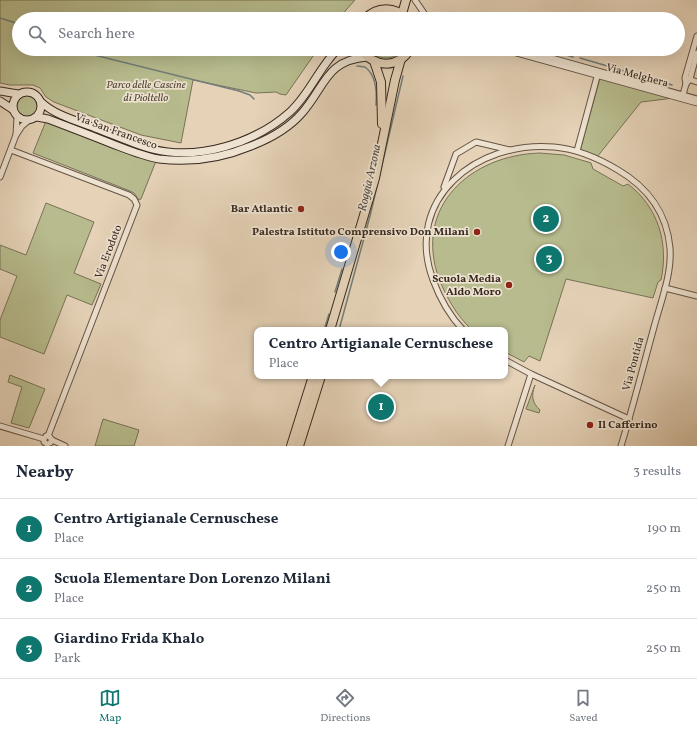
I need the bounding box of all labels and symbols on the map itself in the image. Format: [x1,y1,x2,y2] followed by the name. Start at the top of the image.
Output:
[604,60,670,92] street label: Via Melghera
[106,78,186,106] park label: Parco delle Cascine di Pioltello
[73,110,159,154] street label: Via San Francesco
[354,142,386,213] water label: Roggia Arzona
[231,202,293,217] place label: Bar Atlantic
[296,204,306,214] marker: Bar Atlantic
[533,204,559,234] pin: 2
[92,223,126,281] street label: Via Erodoto
[252,225,469,240] place label: Palestra Istituto Comprensivo Don Milani
[472,227,482,237] marker: Palestra Istituto Comprensivo Don Milani
[331,242,351,262] your location
[536,244,562,274] pin: 3
[432,272,501,300] place label: Scuola Media Aldo Moro
[504,280,514,290] marker: Scuola Media Aldo Moro
[620,335,649,393] street label: Via Pontida
[368,392,394,422] pin: 1
[598,418,658,433] place label: Il Cafferino
[585,420,595,430] marker: Il Cafferino

